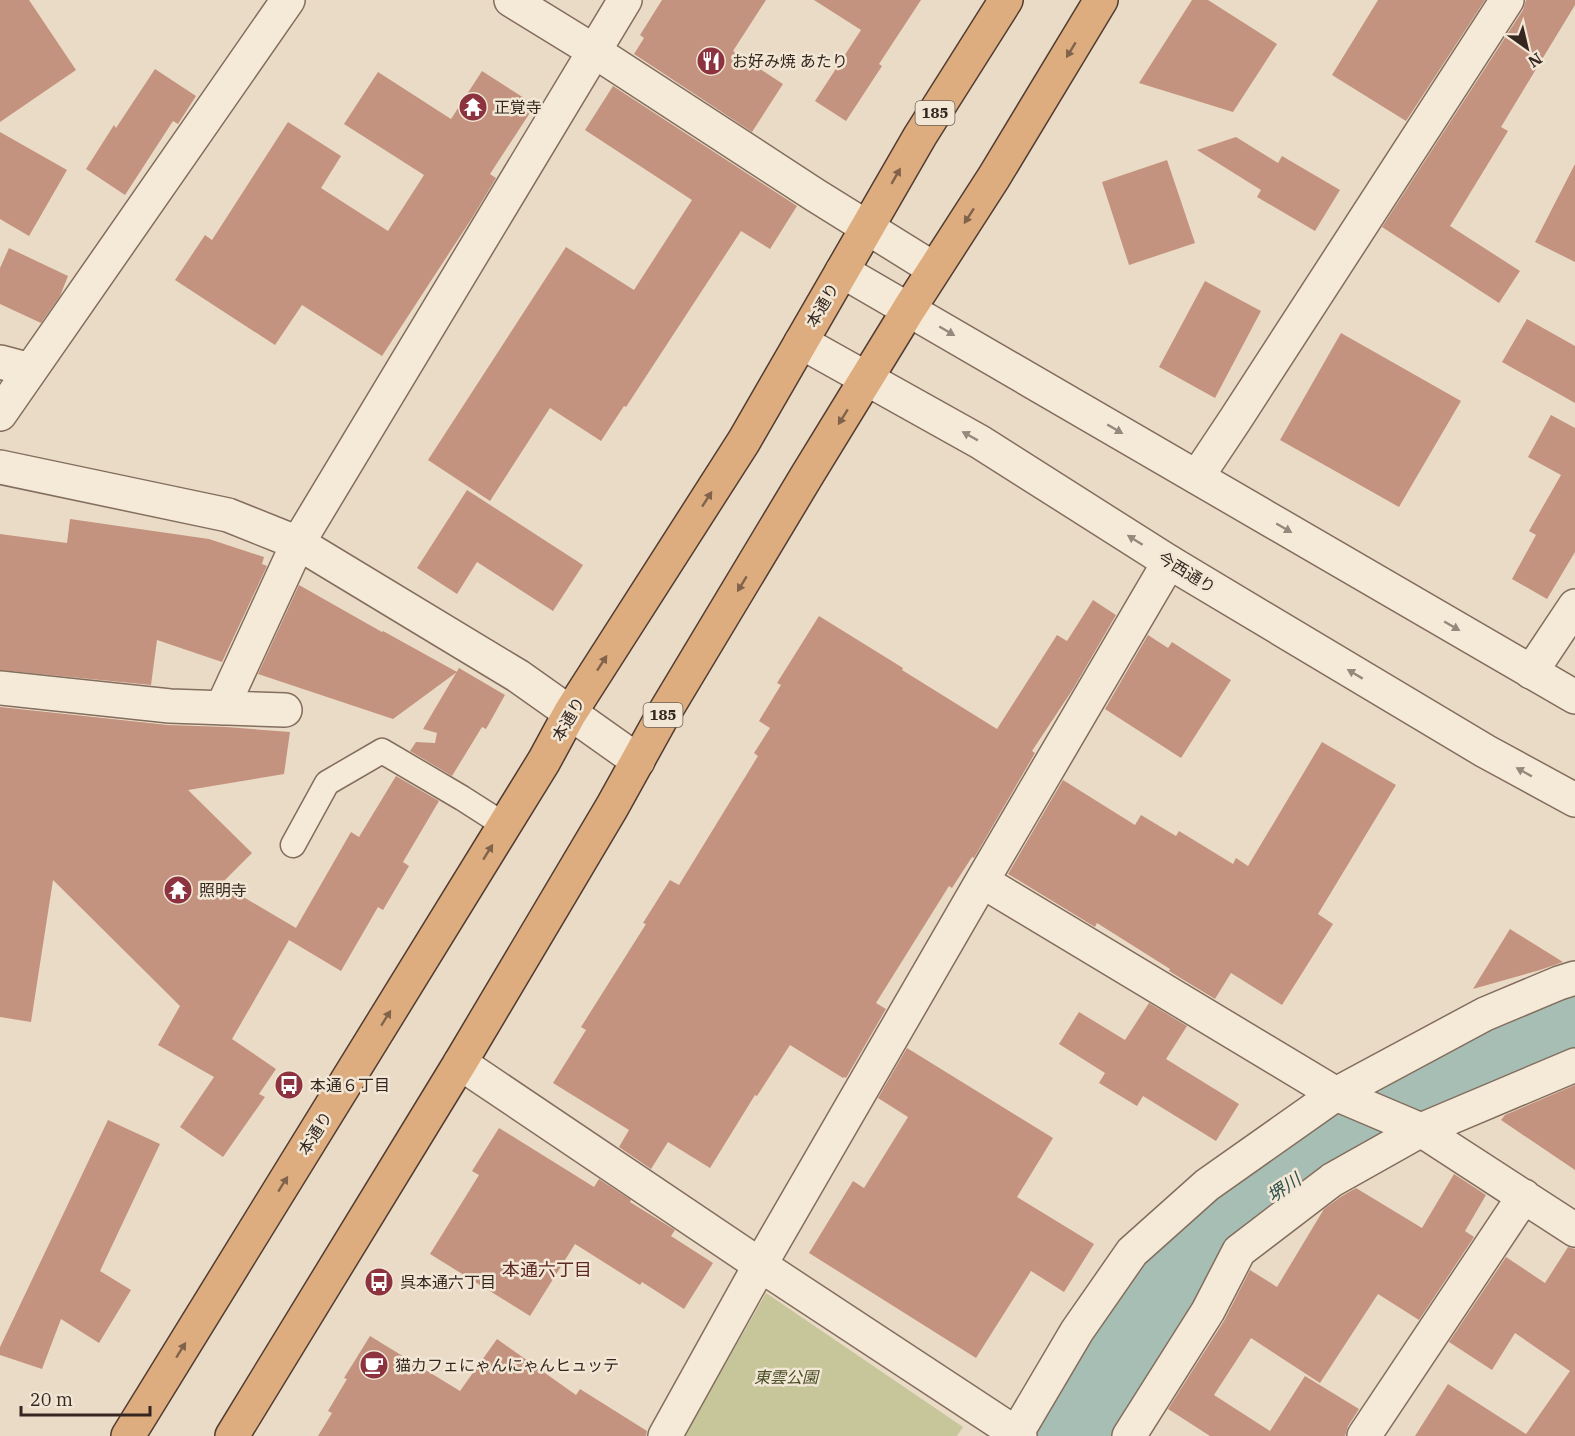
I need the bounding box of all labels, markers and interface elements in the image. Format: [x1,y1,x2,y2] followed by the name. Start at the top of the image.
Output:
[1497,18,1557,78] north arrow
[1065,42,1076,58] one-way arrow
[695,45,727,77] restaurant icon: お好み焼 あたり
[1525,49,1546,72] text: N
[732,51,848,71] place label: お好み焼 あたり
[457,91,489,123] temple icon: 正覚寺
[494,97,542,117] place label: 正覚寺
[916,101,954,125] road number: 185
[891,168,901,185] one-way arrow
[963,208,974,224] one-way arrow
[801,279,843,331] street label: 本通り
[939,326,956,336] one-way arrow
[838,409,849,425] one-way arrow
[1107,424,1123,435] one-way arrow
[961,431,978,441] one-way arrow
[701,492,713,508] one-way arrow
[1276,522,1292,533] one-way arrow
[1127,535,1143,546] one-way arrow
[1154,547,1220,597] street label: 今西通り
[736,576,747,592] one-way arrow
[1444,621,1461,631] one-way arrow
[596,655,607,672] one-way arrow
[1347,668,1363,679] one-way arrow
[547,693,589,745] street label: 本通り
[644,703,682,727] road number: 185
[1515,767,1532,777] one-way arrow
[482,844,493,860] one-way arrow
[162,874,194,906] temple icon: 照明寺
[199,880,247,900] place label: 照明寺
[380,1010,391,1026] one-way arrow
[273,1069,305,1101] bus stop icon: 本通６丁目
[310,1075,390,1095] place label: 本通６丁目
[294,1107,336,1159] street label: 本通り
[1262,1167,1307,1207] water label: 堺川
[278,1176,289,1192] one-way arrow
[502,1258,592,1281] district label: 本通六丁目
[363,1266,395,1298] bus stop icon: 呉本通六丁目
[400,1272,496,1292] place label: 呉本通六丁目
[176,1342,187,1358] one-way arrow
[358,1349,390,1381] cafe icon: 猫カフェにゃんにゃんヒュッテ
[395,1355,619,1375] place label: 猫カフェにゃんにゃんヒュッテ
[754,1367,820,1387] park label: 東雲公園
[21,1379,150,1417] scale bar
[30,1388,73,1411] text: 20 m

